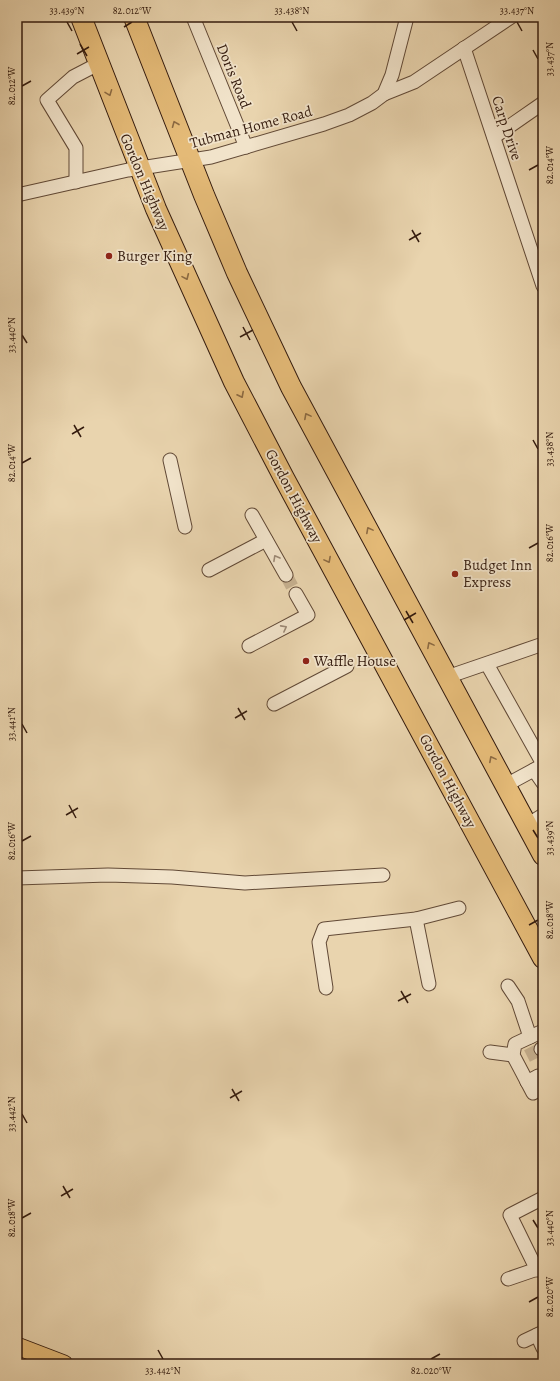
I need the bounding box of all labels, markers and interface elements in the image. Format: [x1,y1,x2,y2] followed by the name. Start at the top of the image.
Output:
[50,4,84,17] text: 33.439°N
[113,4,152,17] text: 82.012°W
[274,4,310,17] text: 33.438°N
[500,4,534,17] text: 33.437°N
[212,41,256,112] street label: Doris Road
[543,42,556,76] text: 33.437°N
[5,66,18,105] text: 82.012°W
[105,89,113,96] one-way arrow
[487,93,527,163] street label: Carp Drive
[188,101,315,153] street label: Tubman Home Road
[172,121,180,128] one-way arrow
[116,130,175,234] street label: Gordon Highway
[543,145,556,184] text: 82.014°W
[117,246,193,266] place label: Burger King
[104,251,114,261] marker: Burger King
[181,273,189,281] one-way arrow
[5,317,18,353] text: 33.440°N
[236,391,244,399] one-way arrow
[304,413,312,420] one-way arrow
[543,431,556,467] text: 33.438°N
[5,443,18,482] text: 82.014°W
[261,445,327,547] street label: Gordon Highway
[543,523,556,562] text: 82.016°W
[366,527,373,534] one-way arrow
[273,555,281,562] one-way arrow
[323,555,331,563] one-way arrow
[463,555,532,592] place label: Budget Inn Express
[450,569,460,579] marker: Budget Inn Express
[279,625,287,633] one-way arrow
[428,641,435,649] one-way arrow
[313,651,396,671] place label: Waffle House
[301,656,311,666] marker: Waffle House
[5,707,18,741] text: 33.441°N
[415,730,481,832] street label: Gordon Highway
[489,756,496,763] one-way arrow
[5,821,18,860] text: 82.016°W
[543,821,556,855] text: 33.439°N
[543,900,556,939] text: 82.018°W
[5,1096,18,1132] text: 33.442°N
[5,1198,18,1237] text: 82.018°W
[543,1210,556,1246] text: 33.440°N
[543,1276,556,1317] text: 82.020°W
[145,1364,181,1377] text: 33.442°N
[411,1364,452,1377] text: 82.020°W

